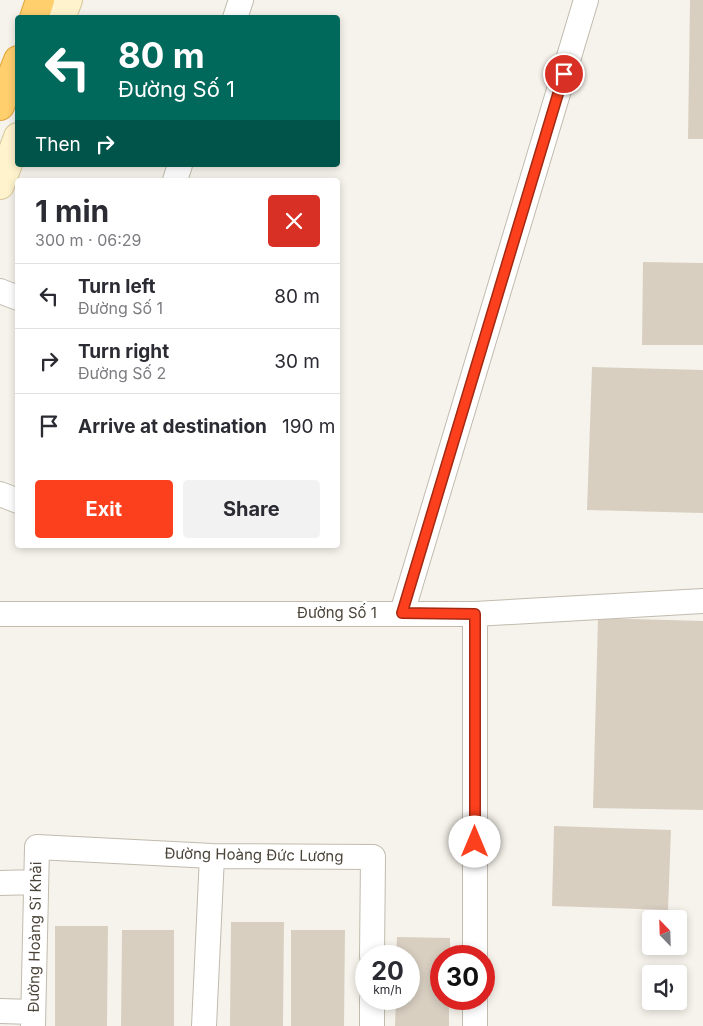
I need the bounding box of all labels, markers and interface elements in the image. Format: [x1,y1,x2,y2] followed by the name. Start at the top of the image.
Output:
[118,34,205,76] text: 80 m
[35,35,100,100] icon: left
[543,53,585,95] pin
[550,60,578,88] icon: arrive
[118,76,235,102] text: Đường Số 1
[91,130,119,158] icon: right
[35,133,81,156] text: Then
[35,193,109,229] text: 1 min
[268,195,320,247] button: close
[35,230,142,250] text: 300 m · 06:29
[78,275,156,298] text: Turn left
[35,282,63,310] icon: left
[274,285,320,308] text: 80 m
[78,298,163,318] text: Đường Số 1
[78,340,169,363] text: Turn right
[35,347,63,375] icon: right
[274,350,320,373] text: 30 m
[78,363,166,383] text: Đường Số 2
[35,412,63,440] icon: arrive
[78,415,267,438] text: Arrive at destination
[282,415,335,438] text: 190 m
[35,480,173,538] button: Exit
[183,480,320,538] button: Share
[297,603,377,622] street label: Đường Số 1
[448,815,500,867] position arrow
[164,843,344,866] street label: Đường Hoàng Đức Lương
[24,861,45,1013] street label: Đường Hoàng Sĩ Khải
[642,910,688,955] north arrow
[642,910,687,1010] map controls
[430,945,495,1010] speed limit sign: 30
[371,956,404,986] text: 20
[642,965,687,1010] button: sound
[373,982,402,997] text: km/h

